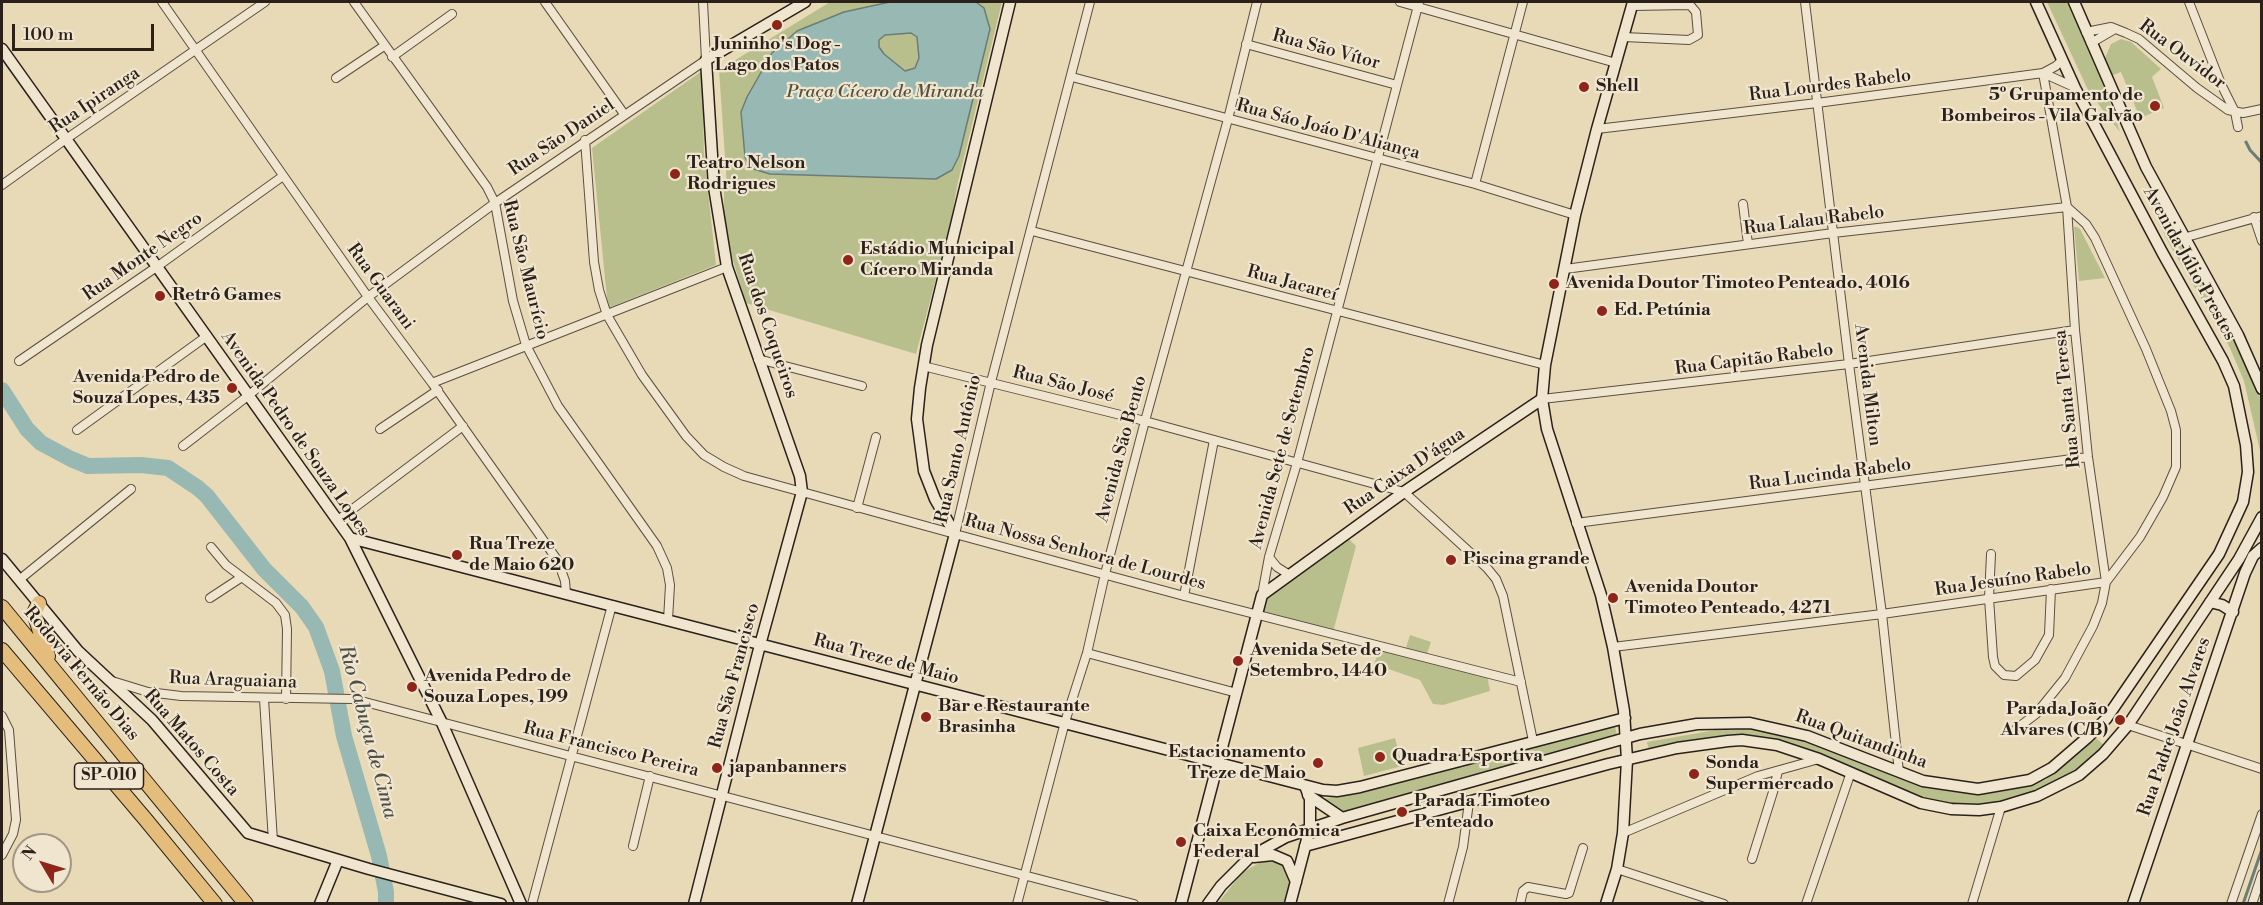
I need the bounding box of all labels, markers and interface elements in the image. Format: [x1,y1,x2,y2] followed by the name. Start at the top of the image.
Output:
[15,12,158,50] scale bar
[2134,15,2230,95] street label: Rua Ouvidor
[770,18,784,32] marker: Juninho's Dog - Lago dos Patos
[23,23,74,46] text: 100 m
[1270,25,1382,75] street label: Rua São Vítor
[713,34,841,76] place label: Juninho's Dog - Lago dos Patos
[46,63,144,139] street label: Rua Ipiranga
[1748,65,1912,107] street label: Rua Lourdes Rabelo
[1596,76,1639,98] place label: Shell
[1577,80,1591,94] marker: Shell
[787,82,983,104] park label: Praça Cícero de Miranda
[1941,85,2143,128] place label: 5º Grupamento de Bombeiros - Vila Galvão
[505,95,619,181] street label: Rua São Daniel
[1234,95,1422,165] street label: Rua Sáo Joáo D'Aliança
[2148,99,2162,113] marker: 5º Grupamento de Bombeiros - Vila Galvão
[687,153,805,195] place label: Teatro Nelson Rodrigues
[668,167,682,181] marker: Teatro Nelson Rodrigues
[2138,183,2240,345] street label: Avenida Júlio Prestes
[497,198,553,342] street label: Rua São Maurício
[1742,202,1886,240] street label: Rua Lalau Rabelo
[79,208,207,306] street label: Rua Monte Negro
[860,239,1014,282] place label: Estádio Municipal Cícero Miranda
[341,240,419,334] street label: Rua Guarani
[732,251,802,401] street label: Rua dos Coqueiros
[841,253,855,267] marker: Estádio Municipal Cícero Miranda
[1244,262,1340,306] street label: Rua Jacareí
[1566,273,1910,295] place label: Avenida Doutor Timoteo Penteado, 4016
[1547,277,1561,291] marker: Avenida Doutor Timoteo Penteado, 4016
[172,285,281,307] place label: Retrô Games
[153,289,167,303] marker: Retrô Games
[1614,300,1711,322] place label: Ed. Petúnia
[1595,304,1609,318] marker: Ed. Petúnia
[1849,323,1885,447] street label: Avenida Milton
[216,327,374,541] street label: Avenida Pedro de Souza Lopes
[2050,329,2086,469] street label: Rua Santa Teresa
[1674,340,1834,380] street label: Rua Capitão Rabelo
[1246,344,1320,552] street label: Avenida Sete de Setembro
[1010,362,1116,408] street label: Rua São José
[73,367,220,410] place label: Avenida Pedro de Souza Lopes, 435
[931,373,987,525] street label: Rua Santo Antônio
[1092,373,1152,525] street label: Avenida São Bento
[225,381,239,395] marker: Avenida Pedro de Souza Lopes, 435
[1341,424,1469,520] street label: Rua Caixa D'água
[1748,454,1912,496] street label: Rua Lucinda Rabelo
[962,510,1208,596] street label: Rua Nossa Senhora de Lourdes
[469,534,574,576] place label: Rua Treze de Maio 620
[450,548,464,562] marker: Rua Treze de Maio 620
[1463,549,1590,571] place label: Piscina grande
[1444,553,1458,567] marker: Piscina grande
[1933,558,2093,602] street label: Rua Jesuíno Rabelo
[1625,577,1831,620] place label: Avenida Doutor Timoteo Penteado, 4271
[1606,591,1620,605] marker: Avenida Doutor Timoteo Penteado, 4271
[705,601,765,751] street label: Rua São Francisco
[19,603,143,745] street label: Rodovia Fernão Dias
[811,630,961,690] street label: Rua Treze de Maio
[2134,635,2216,819] street label: Rua Padre João Alvares
[1250,640,1387,682] place label: Avenida Sete de Setembro, 1440
[332,643,402,821] water label: Rio Cabuçu de Cima
[1231,654,1245,668] marker: Avenida Sete de Setembro, 1440
[424,666,571,708] place label: Avenida Pedro de Souza Lopes, 199
[169,668,297,694] street label: Rua Araguaiana
[405,680,419,694] marker: Avenida Pedro de Souza Lopes, 199
[139,685,243,801] street label: Rua Matos Costa
[938,696,1090,738] place label: Bar e Restaurante Brasinha
[2000,699,2108,742] place label: Parada João Alvares (C/B)
[1792,706,1930,774] street label: Rua Quitandinha
[919,710,933,724] marker: Bar e Restaurante Brasinha
[2113,713,2127,727] marker: Parada João Alvares (C/B)
[521,718,701,782] street label: Rua Francisco Pereira
[1168,742,1306,784] place label: Estacionamento Treze de Maio
[1392,746,1543,768] place label: Quadra Esportiva
[1373,750,1387,764] marker: Quadra Esportiva
[1706,753,1834,795] place label: Sonda Supermercado
[1311,756,1325,770] marker: Estacionamento Treze de Maio
[729,757,846,779] place label: japanbanners
[710,761,724,775] marker: japanbanners
[74,763,144,789] road number: SP-010
[1687,767,1701,781] marker: Sonda Supermercado
[1414,791,1550,834] place label: Parada Timoteo Penteado
[1395,805,1409,819] marker: Parada Timoteo Penteado
[1193,821,1340,864] place label: Caixa Econômica Federal
[12,833,72,893] north arrow
[1174,835,1188,849] marker: Caixa Econômica Federal
[18,842,41,864] text: N

